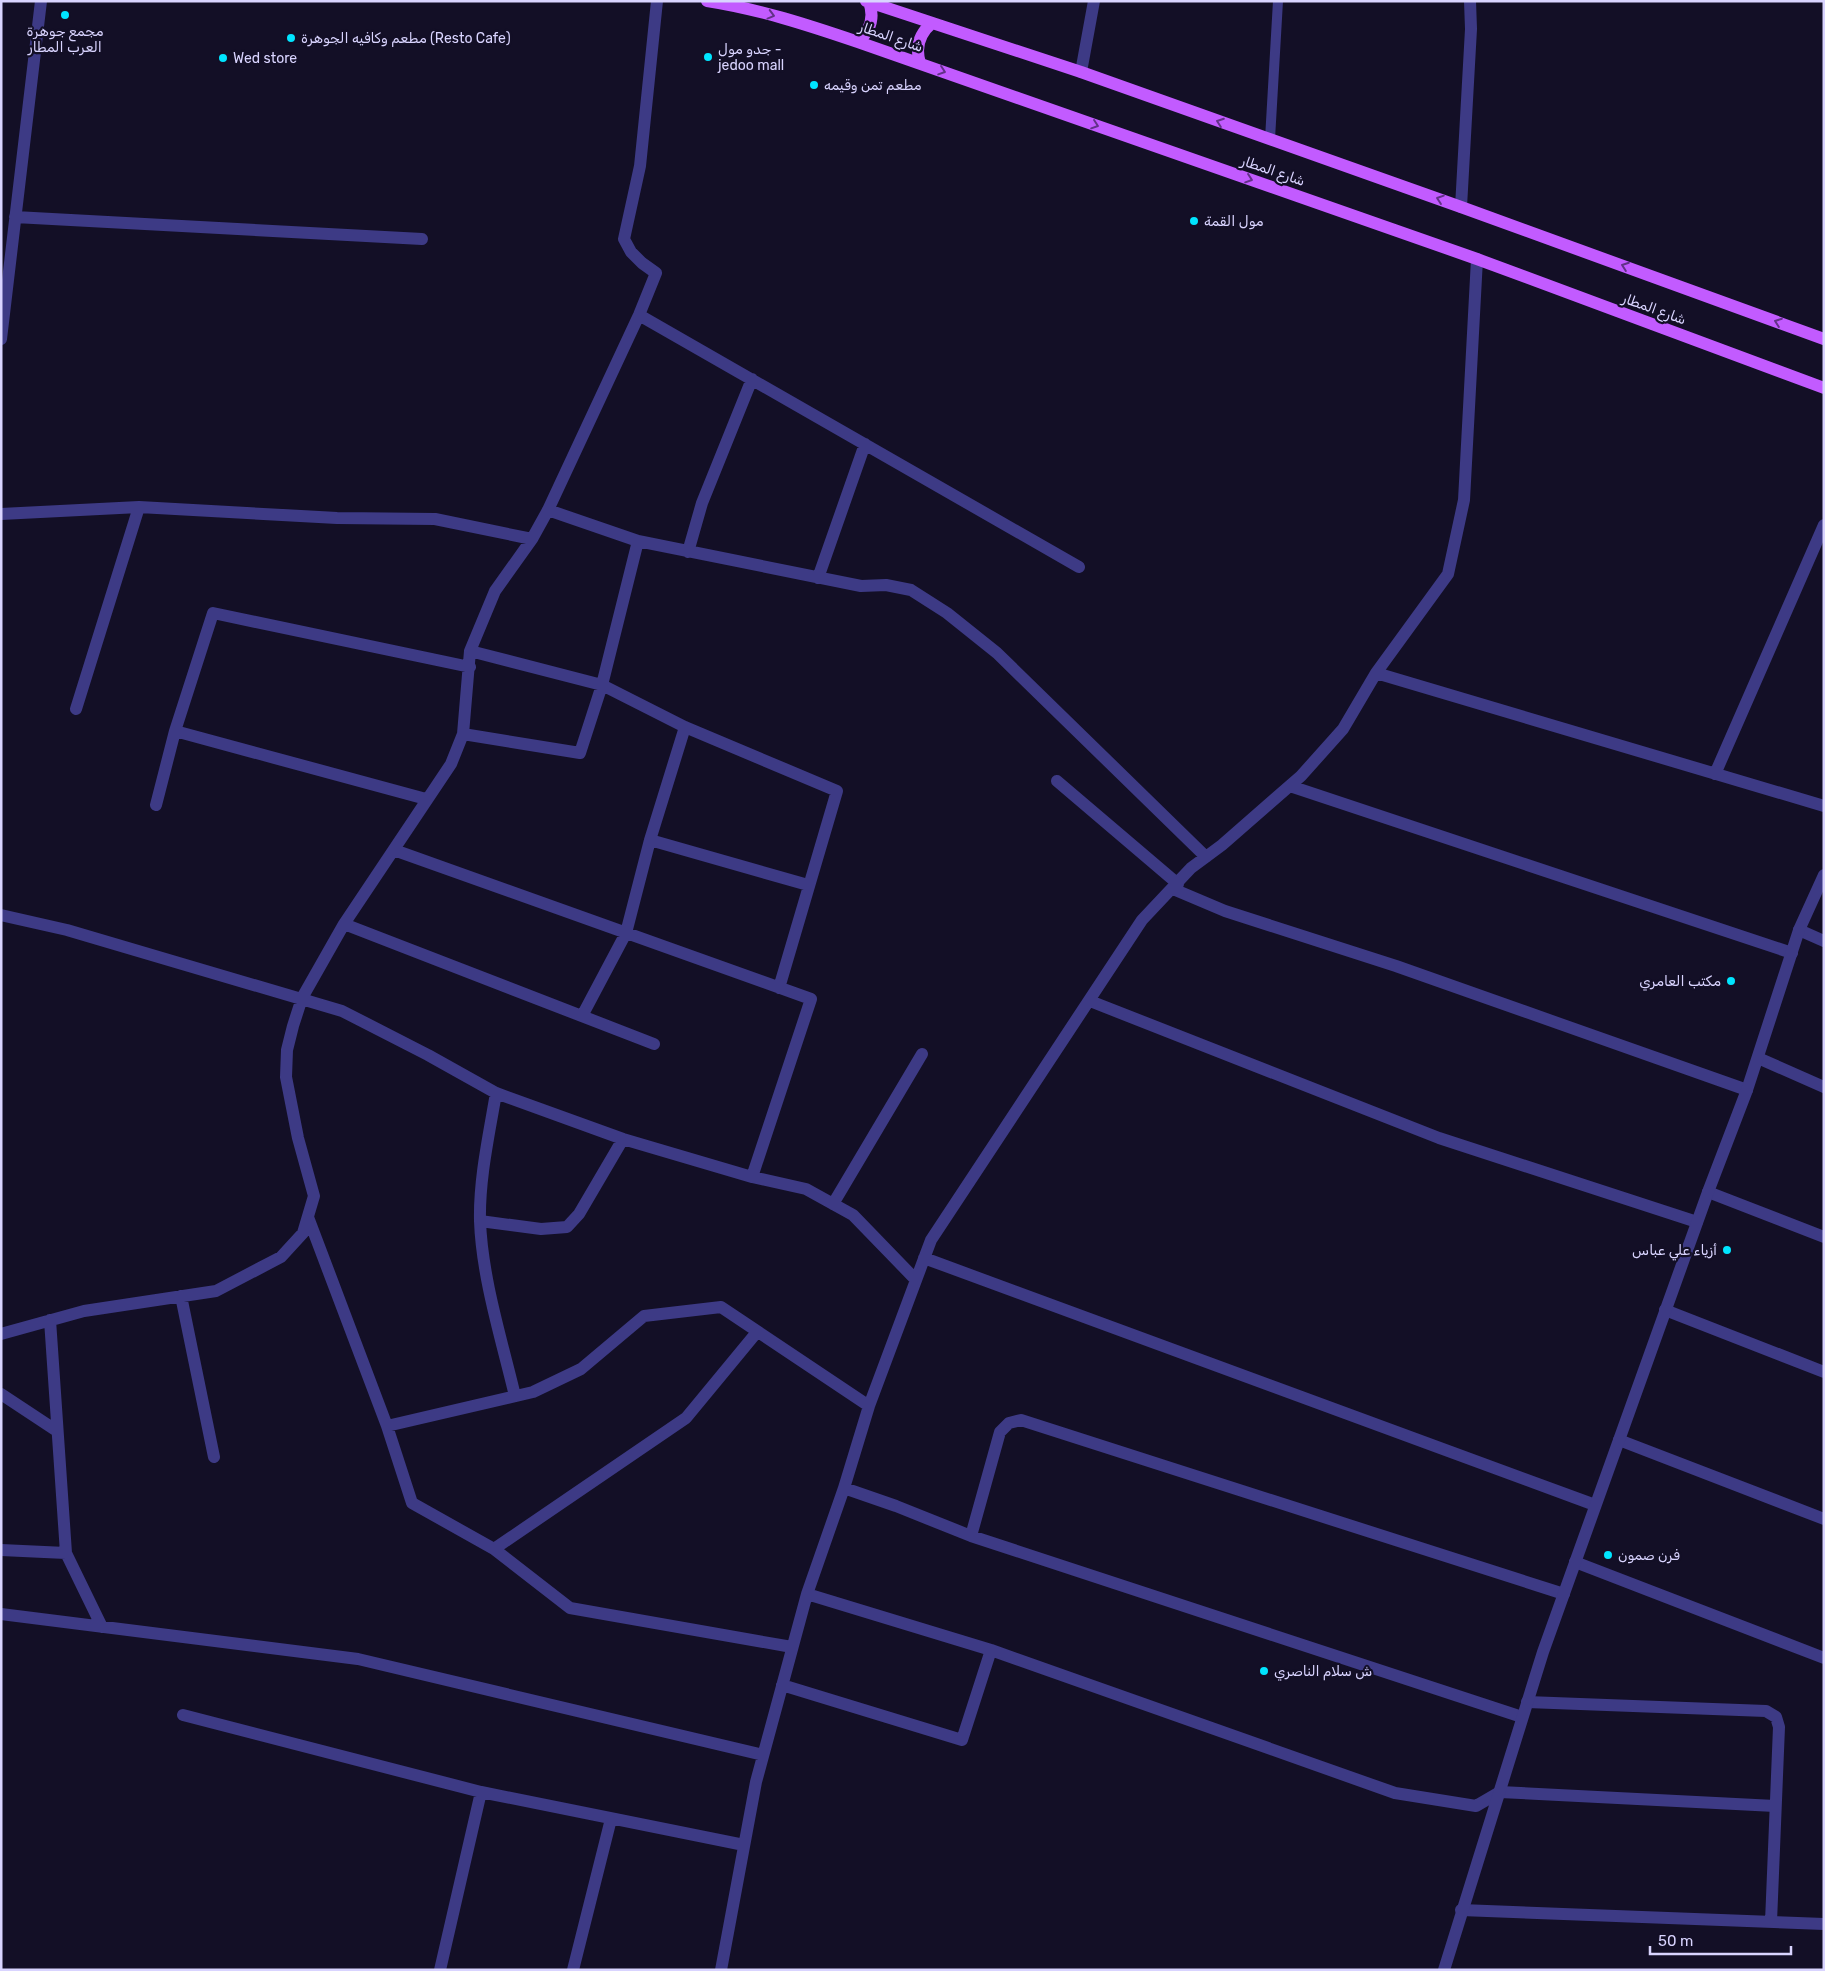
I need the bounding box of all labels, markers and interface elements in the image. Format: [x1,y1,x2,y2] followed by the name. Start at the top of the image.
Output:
[59,9,71,21] marker: مجمع جوهرة العرب المطار
[767,9,775,19] one-way arrow
[855,18,925,58] street label: شارع المطار
[27,23,104,56] place label: مجمع جوهرة العرب المطار
[301,30,511,47] place label: مطعم وكافيه الجوهرة (Resto Cafe)
[285,32,297,44] marker: مطعم وكافيه الجوهرة (Resto Cafe)
[717,41,784,74] place label: جدو مول - jedoo mall
[233,50,297,67] place label: Wed store
[702,51,714,63] marker: جدو مول - jedoo mall
[217,52,229,64] marker: Wed store
[937,65,946,75] one-way arrow
[824,77,922,94] place label: مطعم تمن وقيمه
[808,79,820,91] marker: مطعم تمن وقيمه
[1217,118,1225,128] one-way arrow
[1091,119,1099,129] one-way arrow
[1237,152,1307,192] street label: شارع المطار
[1244,173,1253,183] one-way arrow
[1436,195,1444,205] one-way arrow
[1204,213,1264,230] place label: مول القمة
[1188,215,1200,227] marker: مول القمة
[1621,262,1630,272] one-way arrow
[1618,289,1688,330] street label: شارع المطار
[1774,318,1783,328] one-way arrow
[1639,973,1721,991] place label: مكتب العامري
[1725,975,1737,987] marker: مكتب العامري
[1632,1242,1717,1261] place label: أزياء علي عباس
[1721,1244,1733,1256] marker: أزياء علي عباس
[1618,1547,1680,1564] place label: فرن صمون
[1602,1549,1614,1561] marker: فرن صمون
[1274,1663,1372,1681] place label: ش سلام الناصري
[1258,1665,1270,1677] marker: ش سلام الناصري
[1650,1924,1791,1956] scale bar
[1658,1932,1693,1950] text: 50 m

